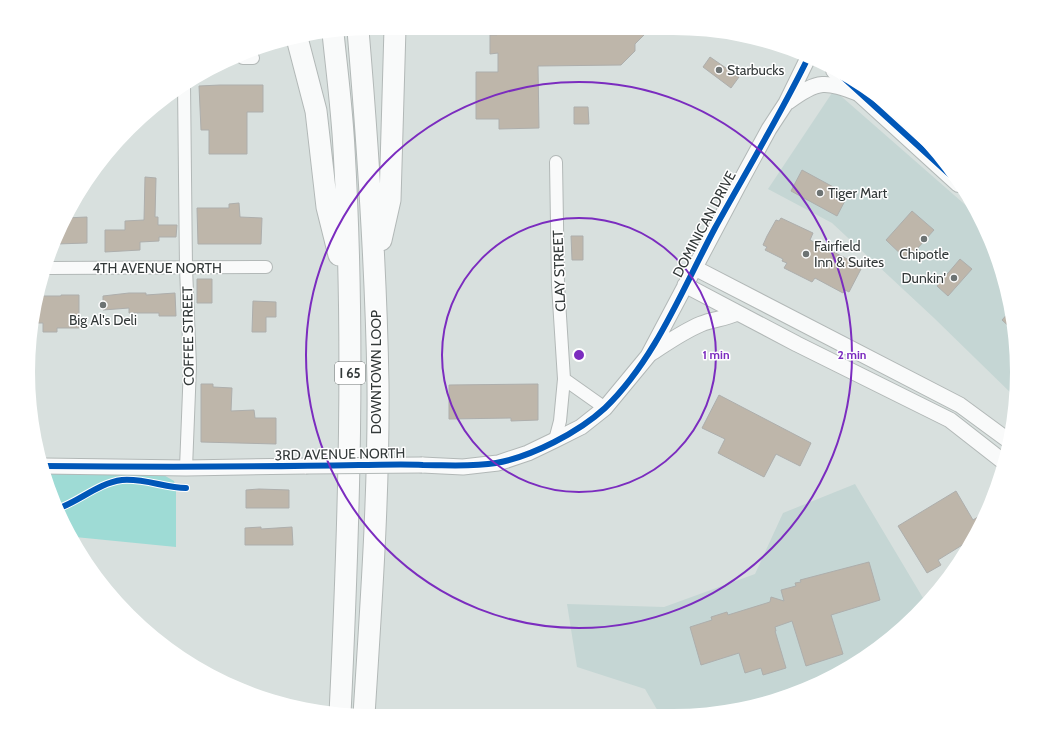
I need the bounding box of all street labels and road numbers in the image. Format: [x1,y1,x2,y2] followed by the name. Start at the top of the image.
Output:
[668,168,740,280] street label: DOMINICAN DRIVE
[549,229,569,312] street label: CLAY STREET
[92,259,222,277] street label: 4TH AVENUE NORTH
[178,286,198,386] street label: COFFEE STREET
[367,310,385,434] street label: DOWNTOWN LOOP
[335,362,365,384] road number: I 65
[274,444,406,464] street label: 3RD AVENUE NORTH

